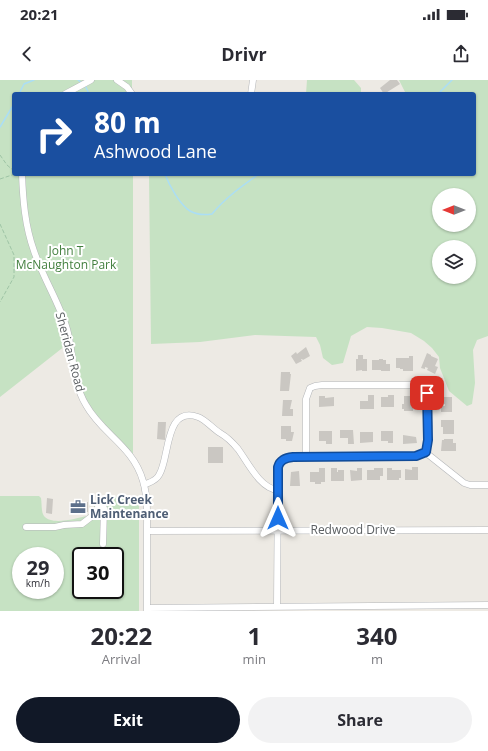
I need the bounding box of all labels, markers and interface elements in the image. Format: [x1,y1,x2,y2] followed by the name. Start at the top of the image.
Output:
[20,4,59,24] text: 20:21
[221,42,267,66] text: Drivr
[16,43,38,65] icon: back
[450,43,472,65] icon: share
[94,103,161,141] text: 80 m
[28,108,80,160] icon: right
[94,139,217,163] text: Ashwood Lane
[432,188,476,232] north arrow
[432,188,476,284] map controls
[432,240,476,284] button: layers
[16,242,117,273] park label: John T McNaughton Park
[52,310,89,394] street label: Sheridan Road
[410,376,444,410] pin
[416,382,438,404] icon: arrive
[90,491,169,522] place label: Lick Creek Maintenance
[257,497,299,539] position arrow
[69,498,87,516] office icon: Lick Creek Maintenance
[310,521,396,538] street label: Redwood Drive
[72,547,124,599] speed limit sign: 30
[27,554,49,581] text: 29
[26,576,50,590] text: km/h
[90,619,152,652] text: 20:22
[247,619,261,652] text: 1
[356,619,398,652] text: 340
[102,650,141,668] text: Arrival
[243,650,266,668] text: min
[371,650,383,668] text: m
[16,697,240,743] button: Exit
[248,697,472,743] button: Share

